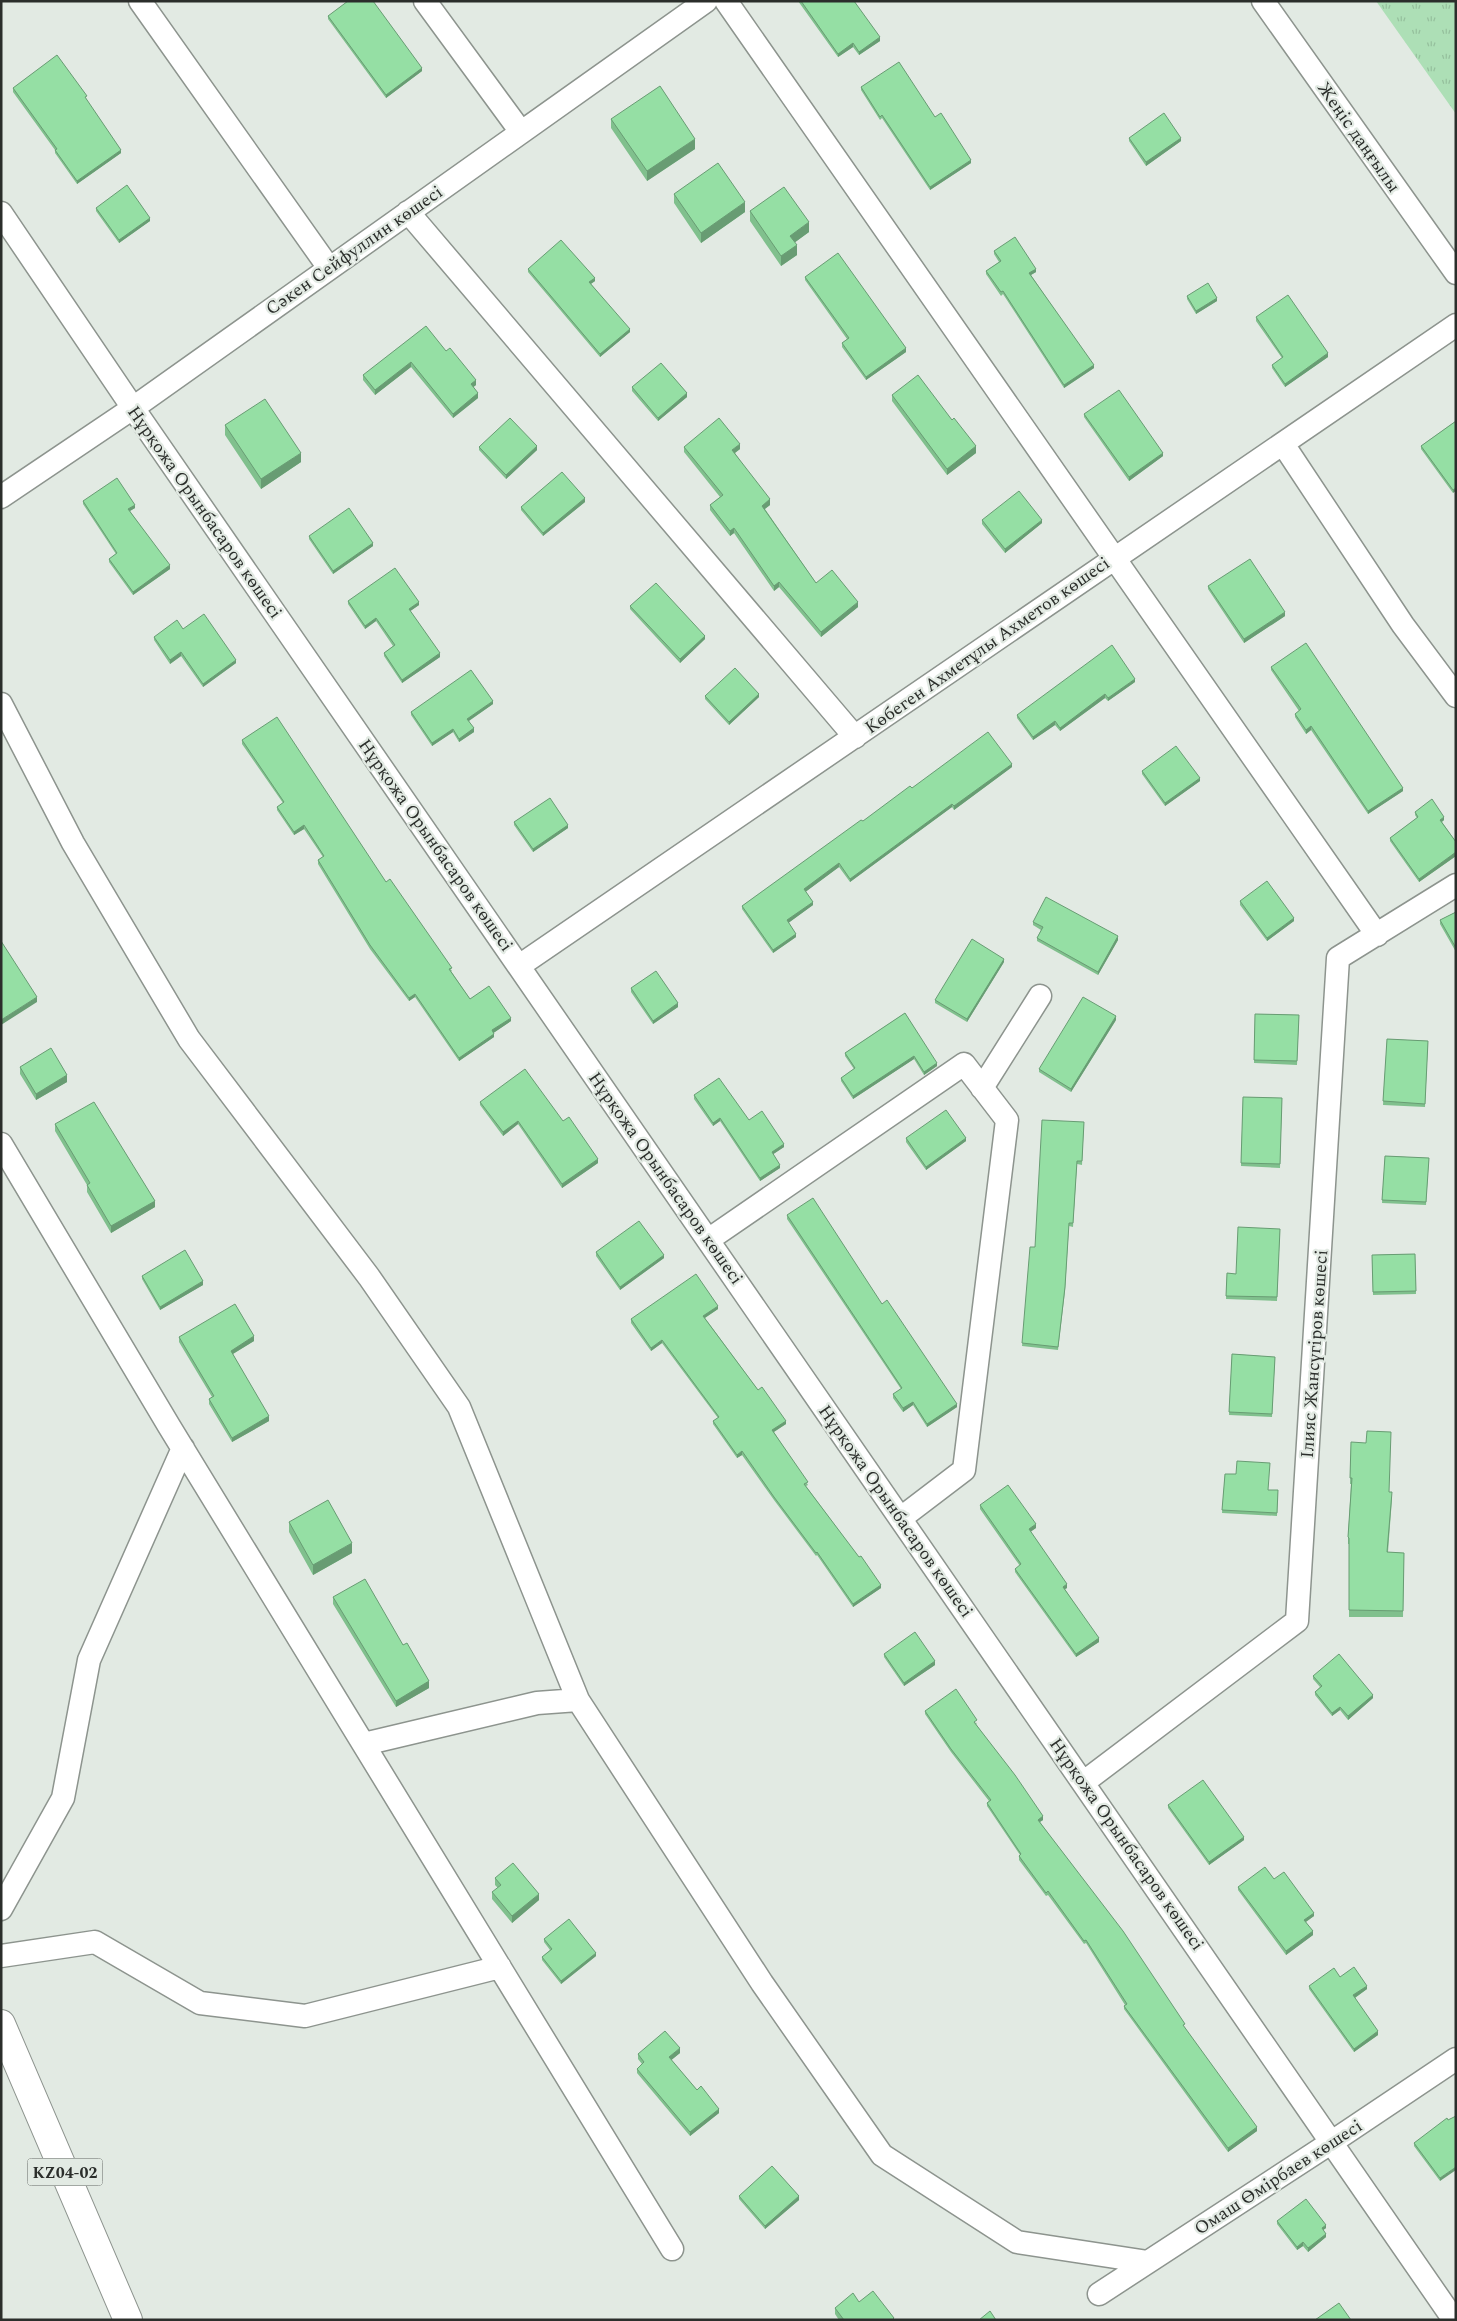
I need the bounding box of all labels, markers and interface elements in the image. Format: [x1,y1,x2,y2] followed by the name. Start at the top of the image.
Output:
[1310,76,1407,198] street label: Жеңіс даңғылы
[260,179,448,322] street label: Сәкен Сейфуллин көшесі
[121,400,289,624] street label: Нұрқожа Орынбасаров көшесі
[859,550,1115,741] street label: Көбеген Ахметұлы Ахметов көшесі
[352,733,520,957] street label: Нұрқожа Орынбасаров көшесі
[582,1066,750,1290] street label: Нұрқожа Орынбасаров көшесі
[1294,1249,1335,1459] street label: Ілияс Жансүгіров көшесі
[812,1399,980,1623] street label: Нұрқожа Орынбасаров көшесі
[1043,1732,1211,1956] street label: Нұрқожа Орынбасаров көшесі
[1189,2113,1368,2242] street label: Омаш Өмірбаев көшесі
[28,2158,102,2186] road number: KZ04-02

